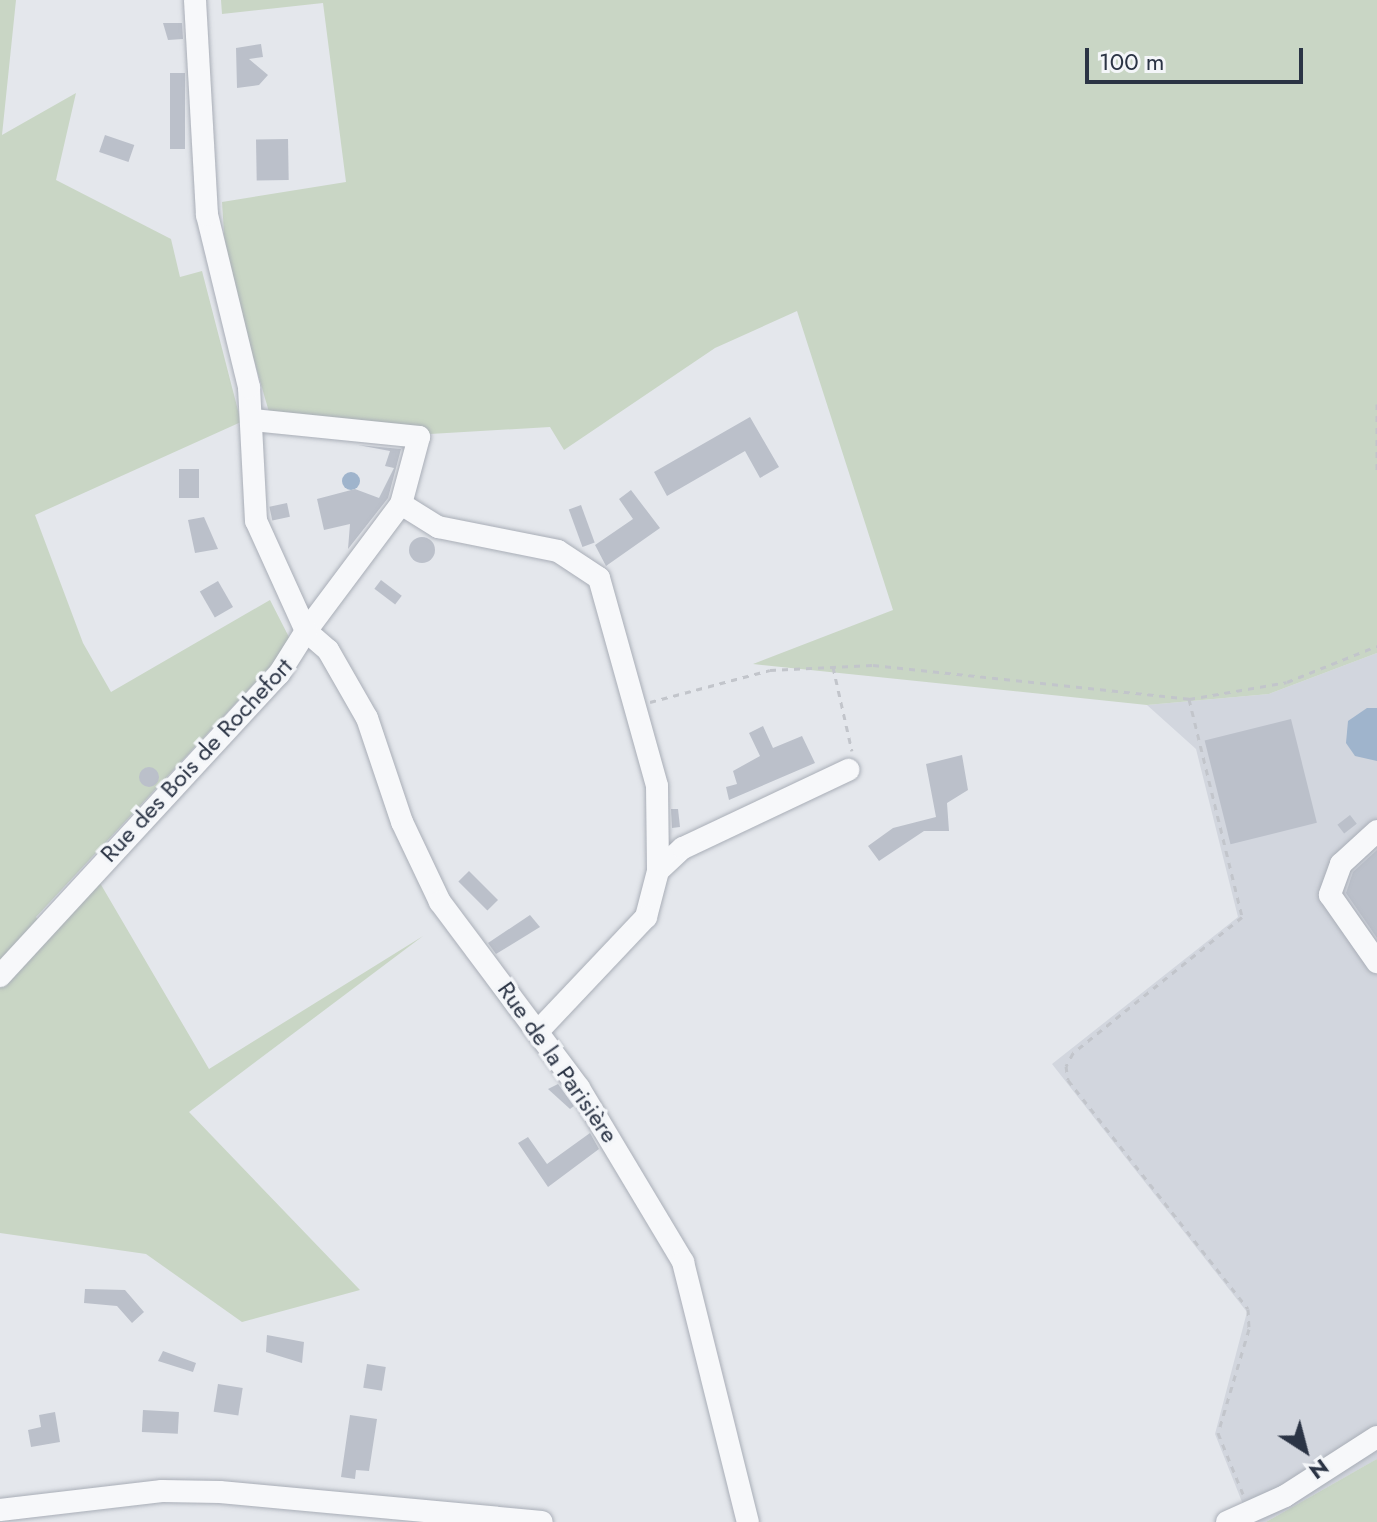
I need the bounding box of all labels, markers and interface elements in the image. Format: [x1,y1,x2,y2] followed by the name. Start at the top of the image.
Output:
[1089,32,1307,82] scale bar
[1099,44,1165,79] text: 100 m
[94,652,298,868] street label: Rue des Bois de Rochefort
[492,976,624,1148] street label: Rue de la Parisière
[1265,1410,1345,1490] north arrow
[1303,1451,1336,1487] text: N

